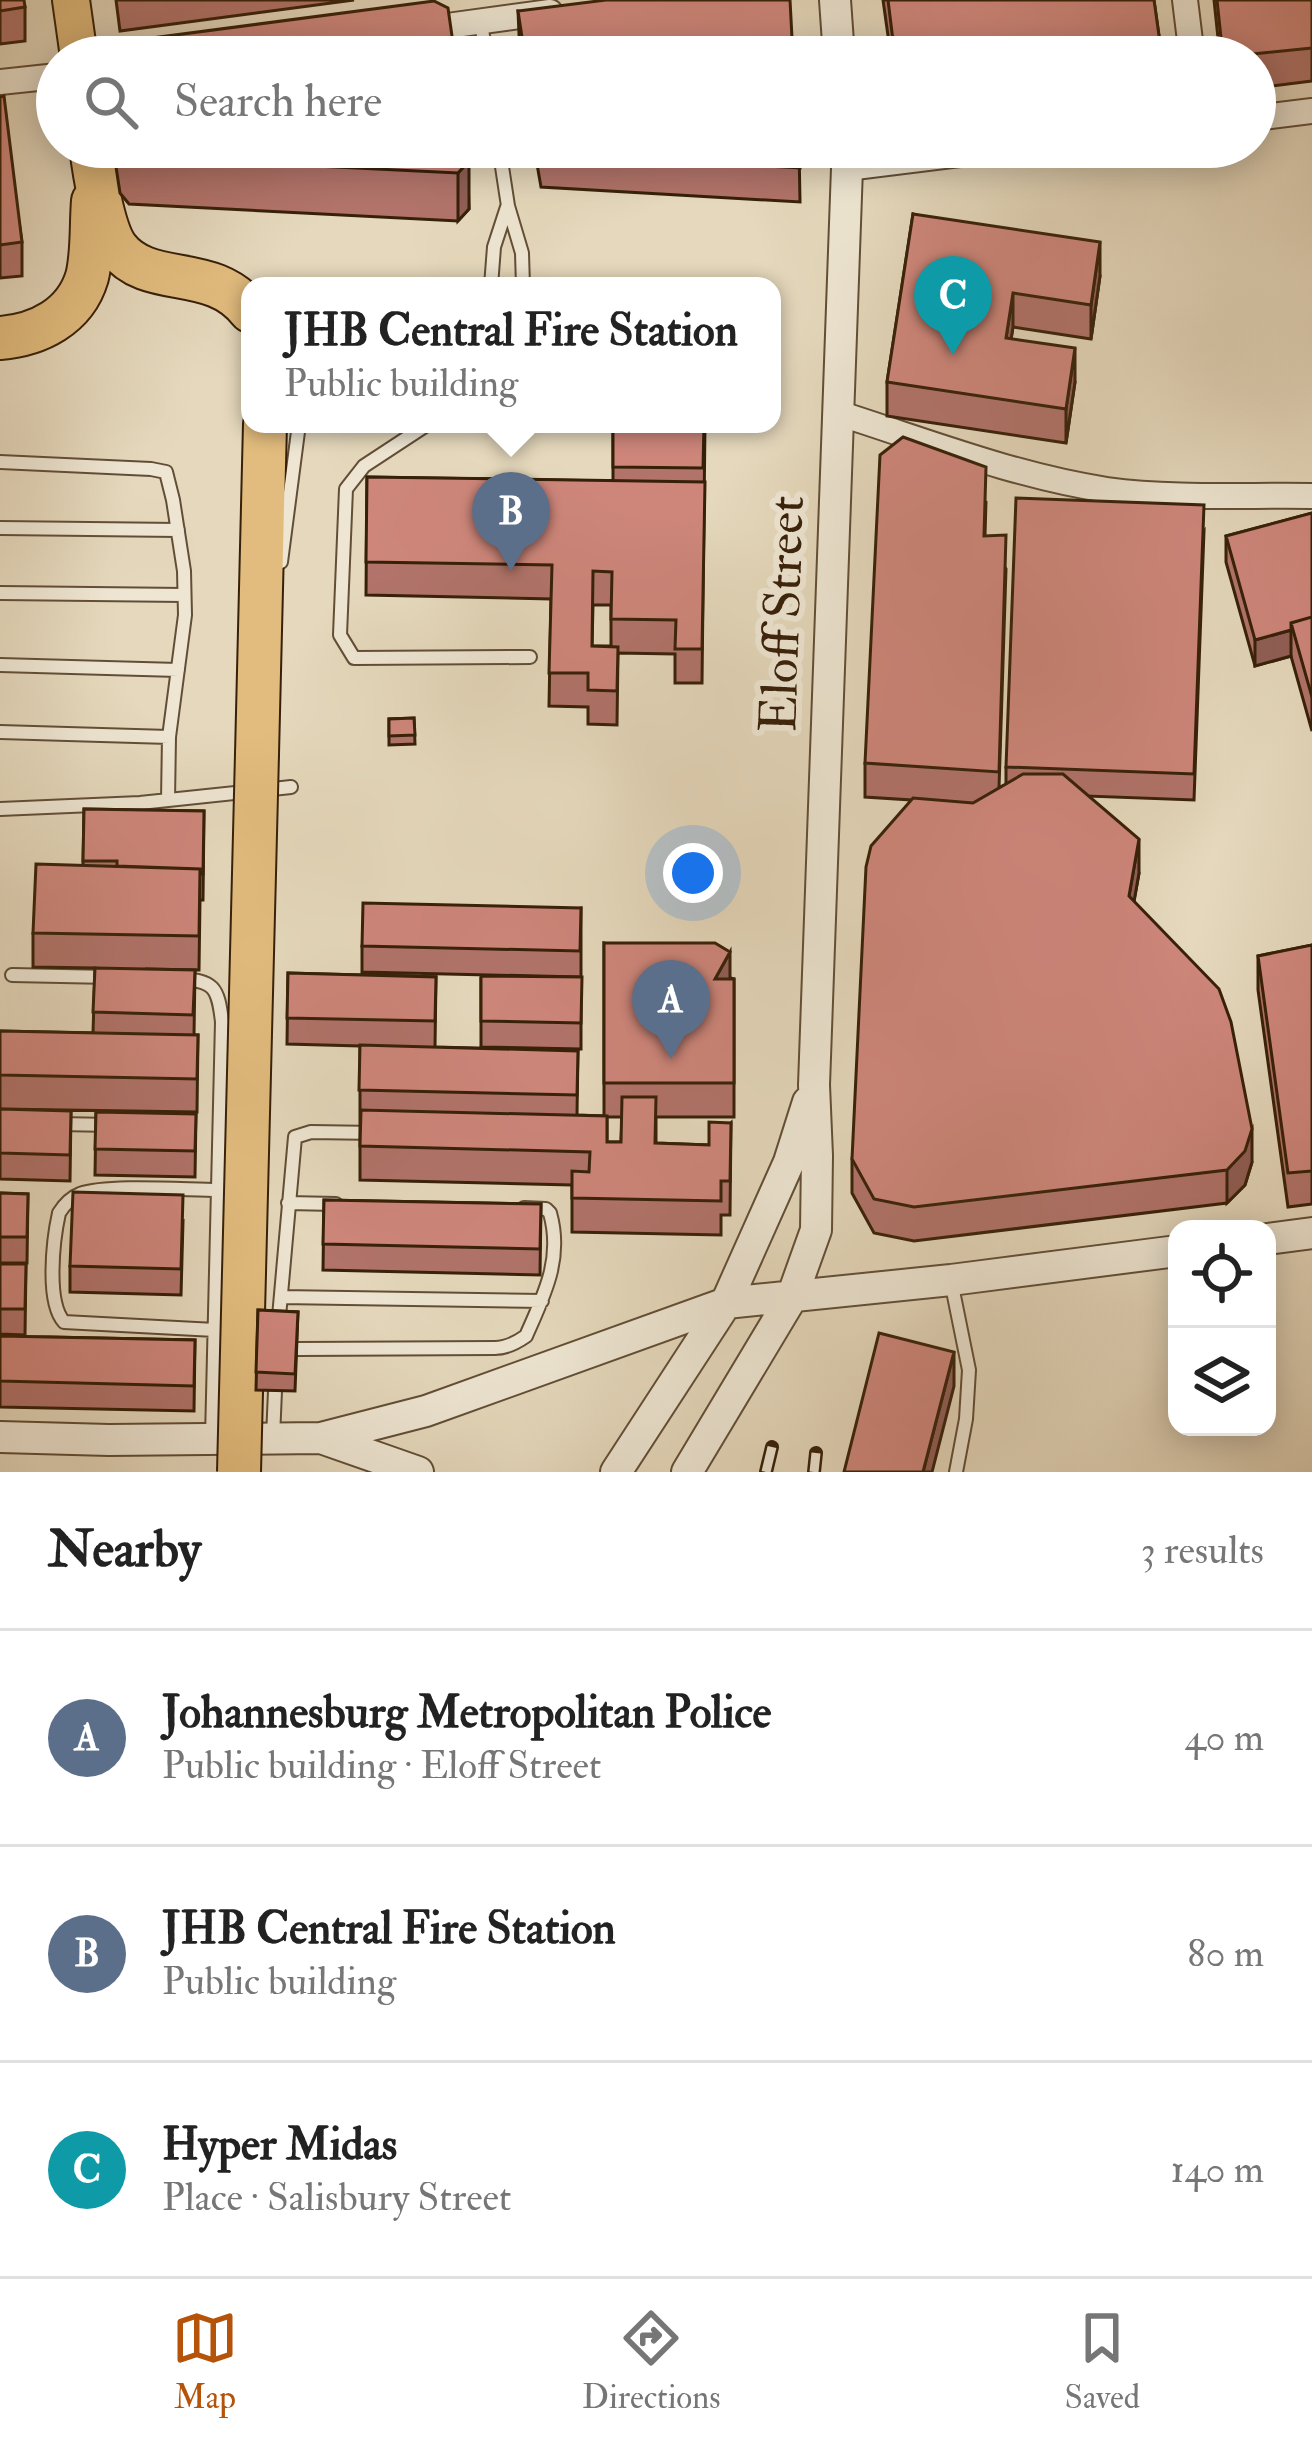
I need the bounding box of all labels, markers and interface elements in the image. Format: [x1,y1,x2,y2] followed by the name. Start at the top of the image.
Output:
[36,36,1276,168] search box
[78,69,144,135] icon: search
[174,74,382,130] text: Search here
[914,256,992,355] pin: C
[241,277,781,433] popup
[284,303,738,359] text: JHB Central Fire Station
[284,359,518,408] text: Public building
[472,472,550,571] pin: B
[747,495,819,733] street label: Eloff Street
[663,843,723,903] your location
[632,960,710,1059] pin: A
[1168,1220,1276,1436] map controls
[1168,1220,1276,1328] button: locate
[1168,1328,1276,1436] button: layers
[48,1518,201,1582] text: Nearby
[1141,1526,1264,1575] text: 3 results
[162,1685,771,1741] text: Johannesburg Metropolitan Police
[75,1713,99,1762] text: A
[1185,1713,1264,1762] text: 40 m
[162,1741,601,1790] text: Public building · Eloff Street
[162,1901,616,1957] text: JHB Central Fire Station
[74,1929,100,1978] text: B
[1187,1929,1264,1978] text: 80 m
[162,1957,396,2006] text: Public building
[162,2117,397,2173] text: Hyper Midas
[73,2145,101,2194] text: C
[1171,2145,1264,2194] text: 140 m
[162,2173,512,2222] text: Place · Salisbury Street
[172,2305,238,2418] tab: Map
[582,2305,721,2418] tab: Directions
[1065,2305,1140,2418] tab: Saved

